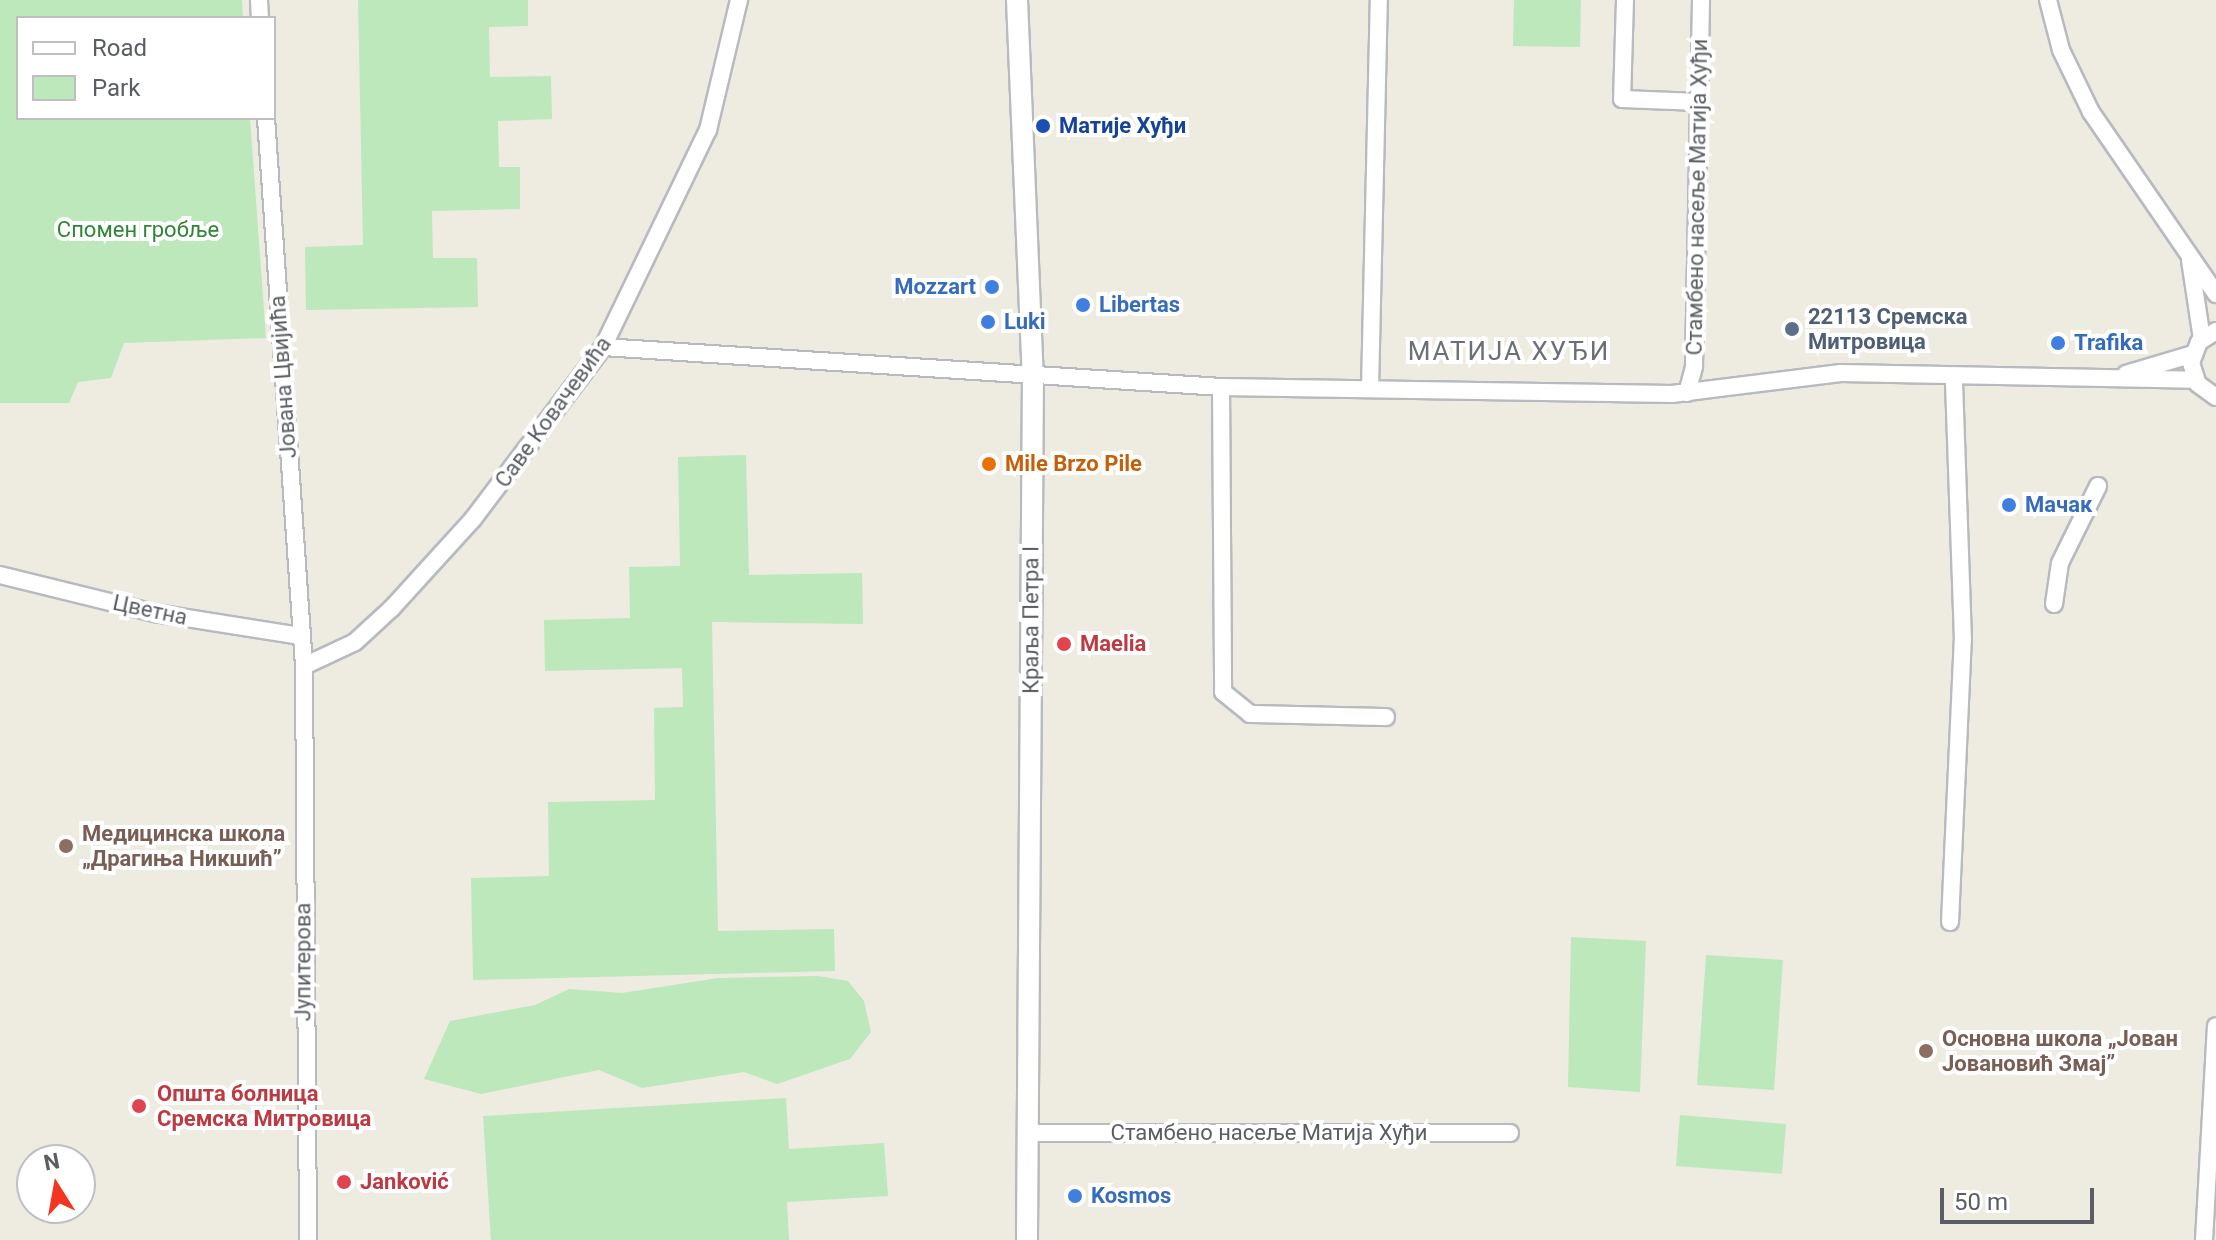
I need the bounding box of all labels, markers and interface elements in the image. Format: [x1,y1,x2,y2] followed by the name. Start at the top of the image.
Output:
[16,16,276,120] legend
[92,34,147,62] text: Road
[1681,38,1713,356] street label: Стамбено насеље Матија Хуђи
[92,74,140,102] text: Park
[1059,113,1186,139] place label: Матије Хуђи
[1034,117,1052,135] marker: Матије Хуђи
[57,217,219,243] park label: Спомен гробље
[894,274,976,300] place label: Mozzart
[983,278,1001,296] marker: Mozzart
[1099,292,1180,318] place label: Libertas
[264,295,302,459] street label: Јована Цвијића
[1074,296,1092,314] marker: Libertas
[1808,303,1968,354] place label: 22113 Сремска Митровица
[1004,309,1046,335] place label: Luki
[979,313,997,331] marker: Luki
[1783,320,1801,338] marker: 22113 Сремска Митровица
[2074,330,2143,356] place label: Trafika
[489,331,617,493] street label: Саве Ковачевића
[2049,334,2067,352] marker: Trafika
[1408,336,1610,368] district label: МАТИЈА ХУЂИ
[1005,451,1142,477] place label: Mile Brzo Pile
[980,455,998,473] marker: Mile Brzo Pile
[2025,492,2092,518] place label: Мачак
[2000,496,2018,514] marker: Мачак
[1018,546,1044,694] street label: Краља Петра I
[110,589,190,631] street label: Цветна
[1080,631,1146,657] place label: Maelia
[1055,635,1073,653] marker: Maelia
[82,820,285,872] place label: Медицинска школа „Драгиња Никшић”
[57,837,75,855] marker: Медицинска школа „Драгиња Никшић”
[290,903,316,1021] street label: Јупитерова
[1942,1025,2178,1076] place label: Основна школа „Јован Јовановић Змај”
[1917,1042,1935,1060] marker: Основна школа „Јован Јовановић Змај”
[157,1080,371,1132] place label: Општа болница Сремска Митровица
[128,1095,150,1117] marker: Општа болница Сремска Митровица
[1111,1120,1427,1146] street label: Стамбено насеље Матија Хуђи
[16,1144,96,1224] north arrow
[42,1148,62,1176] text: N
[360,1169,449,1195] place label: Janković
[1944,1172,2098,1222] scale bar
[335,1173,353,1191] marker: Janković
[1091,1183,1171,1209] place label: Kosmos
[1066,1187,1084,1205] marker: Kosmos
[1954,1188,2008,1216] text: 50 m

